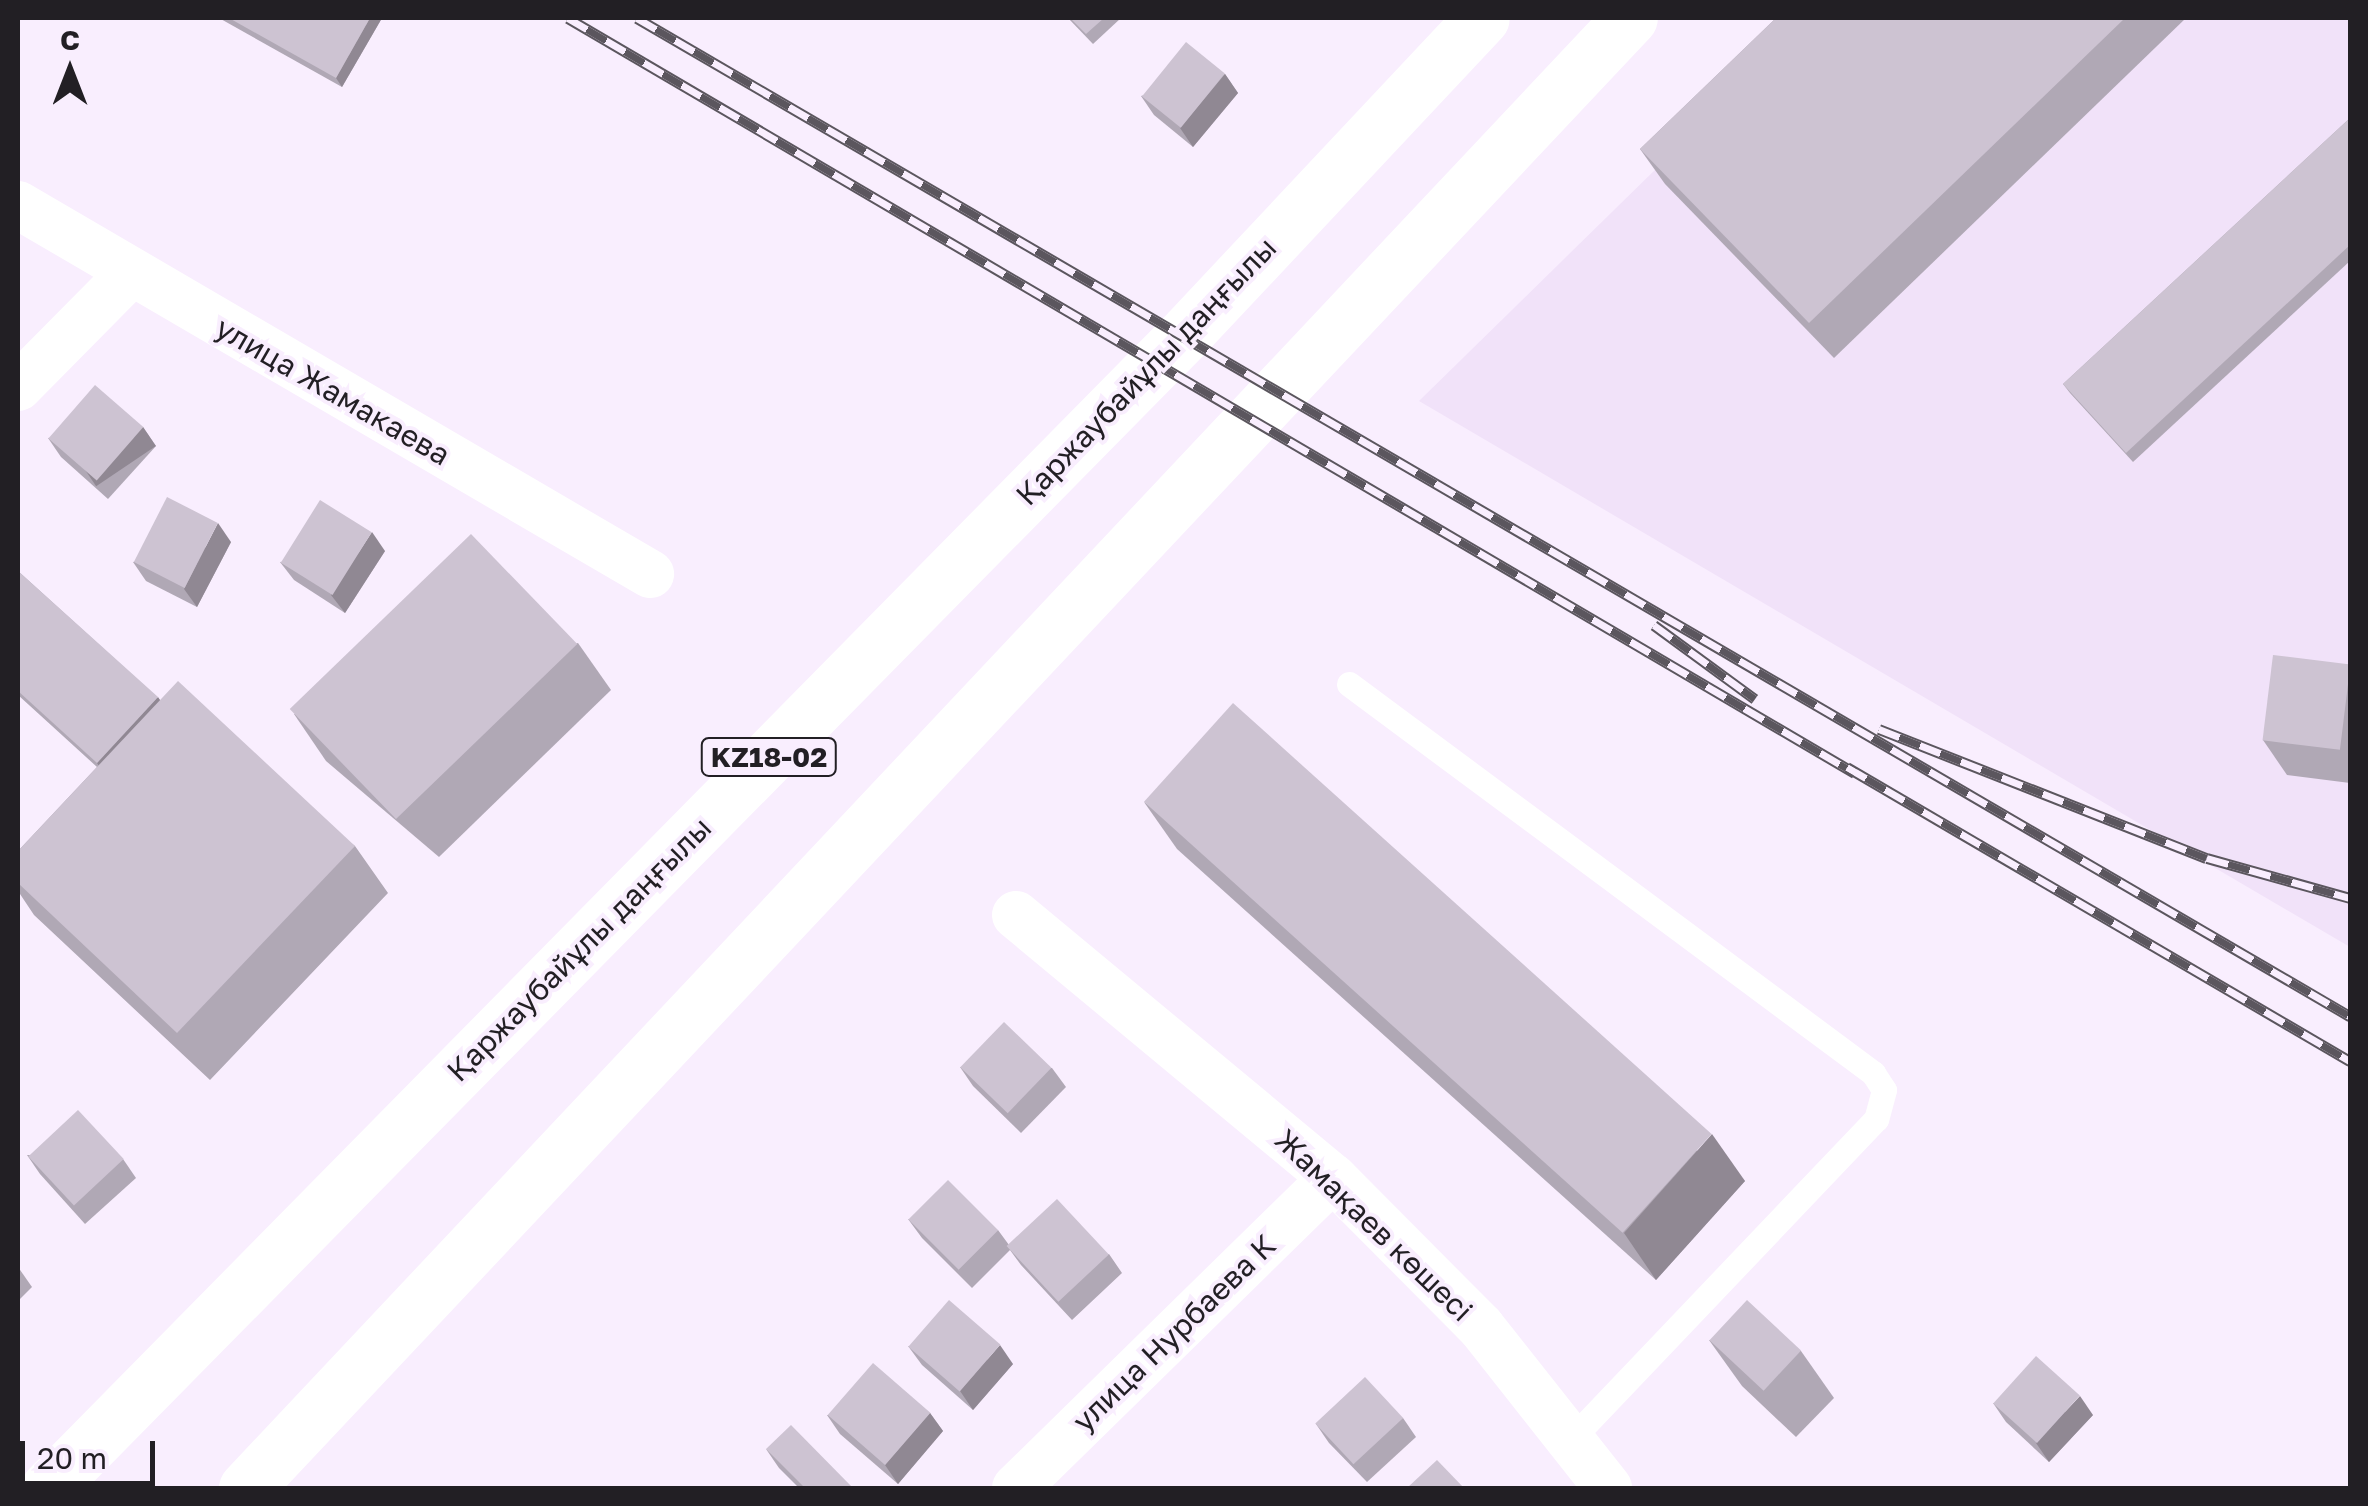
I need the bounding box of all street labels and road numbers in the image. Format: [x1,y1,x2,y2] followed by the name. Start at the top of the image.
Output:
[1008,229,1284,513] street label: Қаржаубайұлы даңғылы
[209,309,457,473] street label: улица Жамакаева
[699,734,839,780] road number: KZ18-02
[439,809,719,1089] street label: Қаржаубайұлы даңғылы
[1268,1121,1480,1329] street label: Жамақаев көшесі
[1065,1227,1283,1439] street label: улица Нурбаева К

